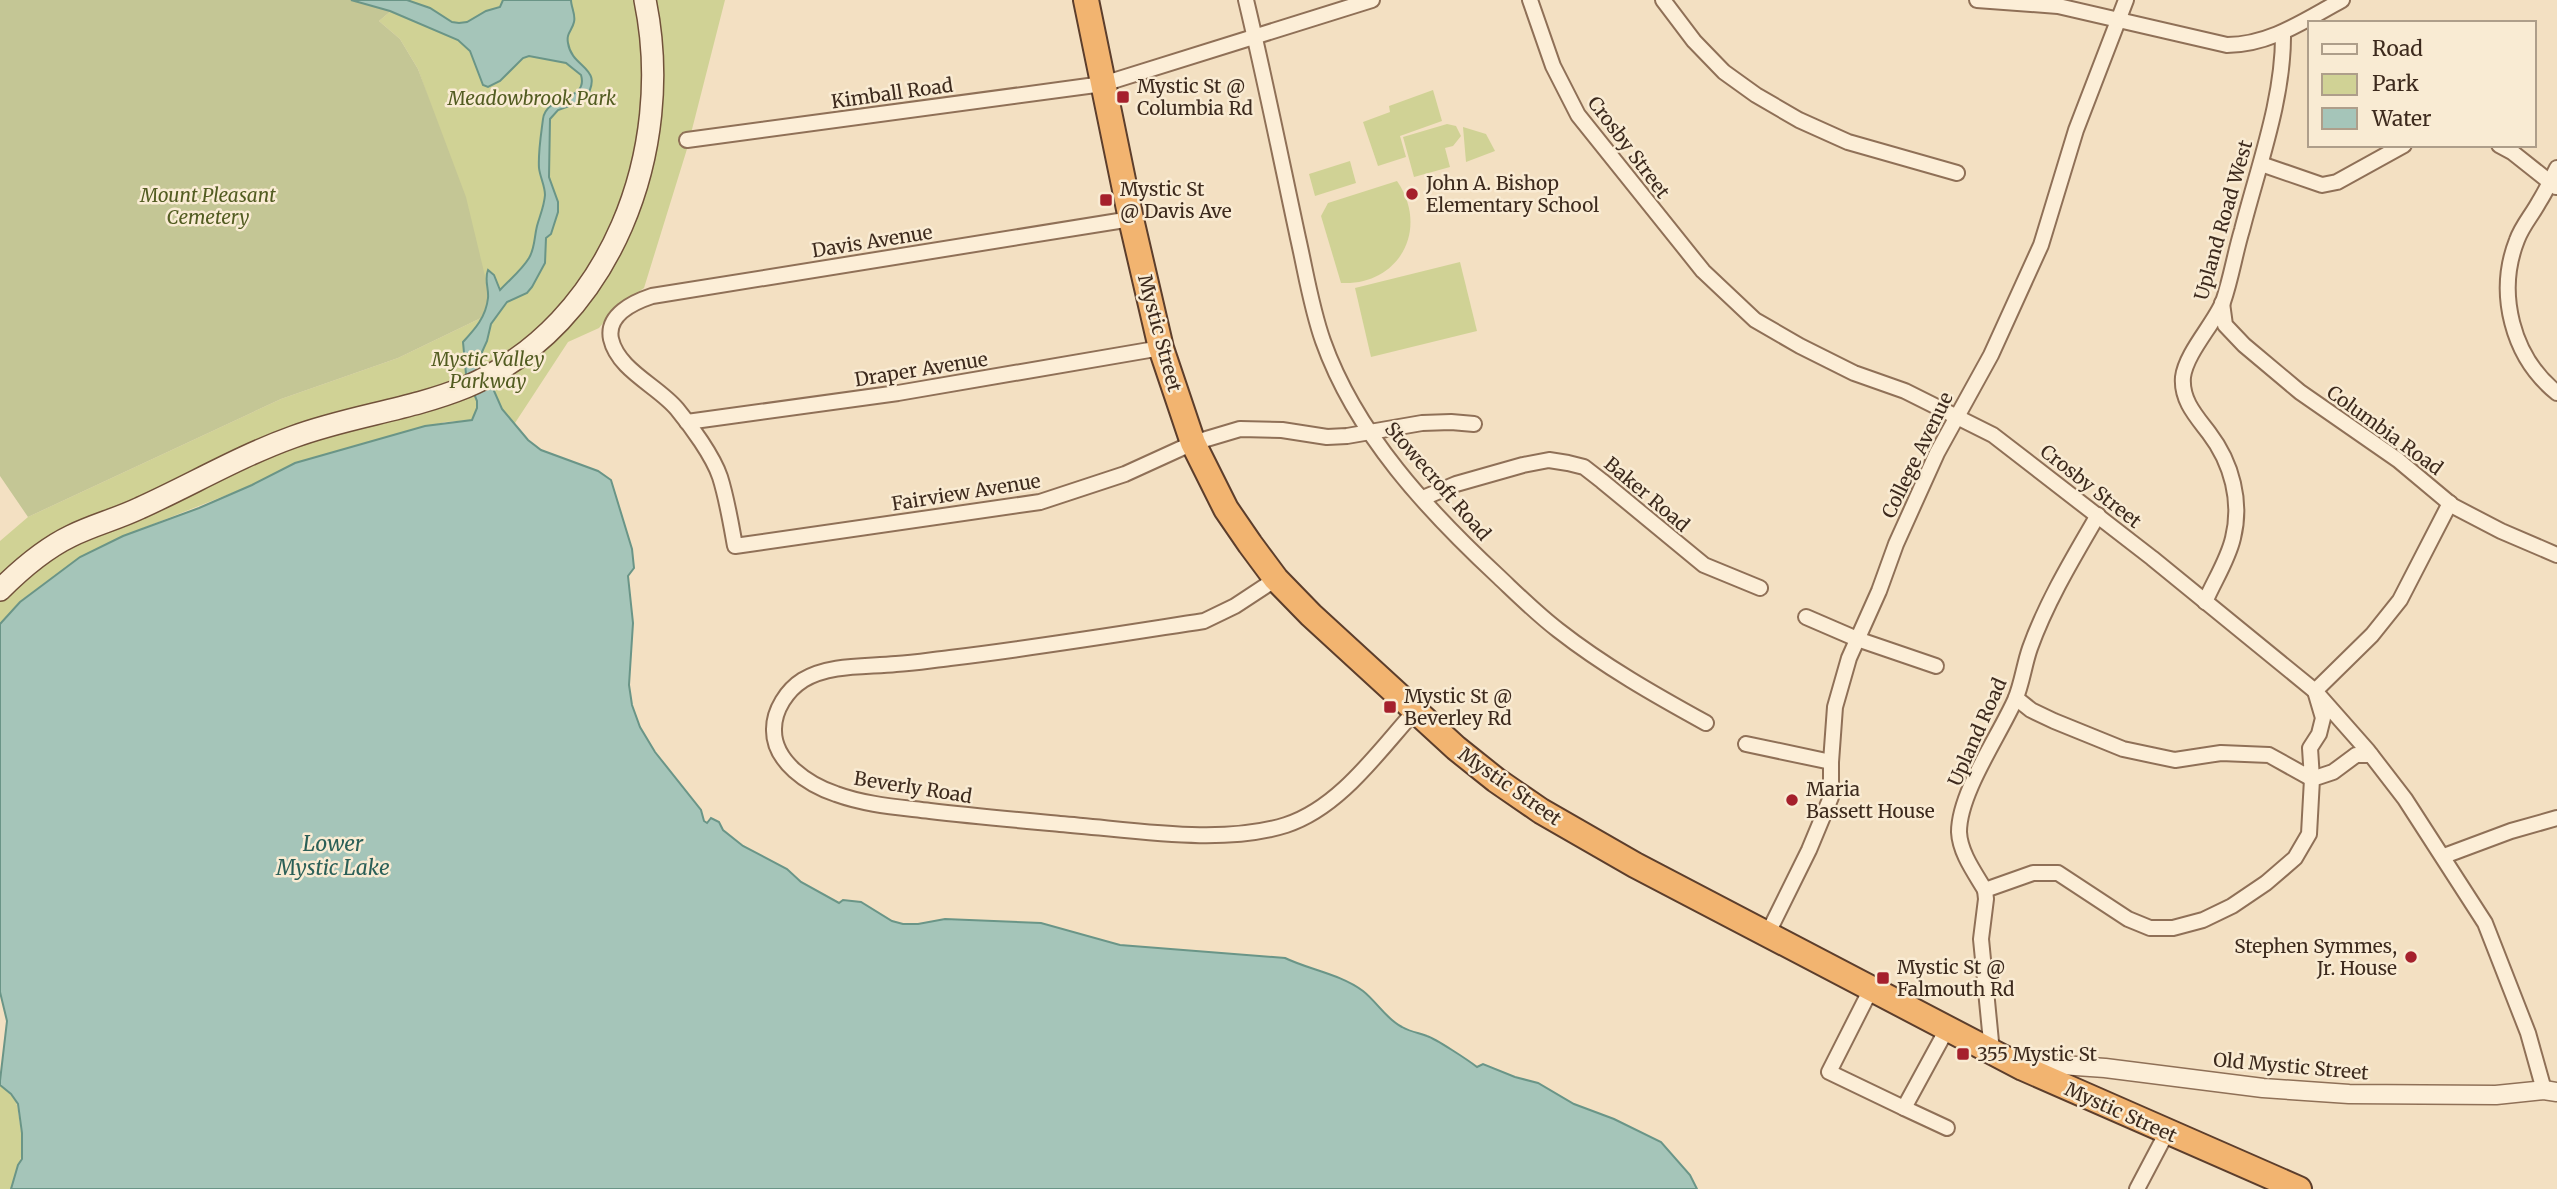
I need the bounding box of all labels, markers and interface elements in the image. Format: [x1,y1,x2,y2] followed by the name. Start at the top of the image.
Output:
[2308,21,2536,147] legend
[2372,35,2423,62] text: Road
[2372,70,2419,97] text: Park
[830,73,954,113] street label: Kimball Road
[1137,74,1253,120] place label: Mystic St @ Columbia Rd
[447,86,617,110] park label: Meadowbrook Park
[1115,89,1131,105] marker: Mystic St @ Columbia Rd
[1583,91,1676,203] street label: Crosby Street
[2371,105,2431,132] text: Water
[2189,137,2257,303] street label: Upland Road West
[1425,171,1599,217] place label: John A. Bishop Elementary School
[1120,177,1232,223] place label: Mystic St @ Davis Ave
[139,183,276,229] park label: Mount Pleasant Cemetery
[1404,186,1420,202] marker: John A. Bishop Elementary School
[1098,192,1114,208] marker: Mystic St @ Davis Ave
[810,220,934,262] street label: Davis Avenue
[1133,272,1187,395] street label: Mystic Street
[431,347,544,393] park label: Mystic Valley Parkway
[853,347,989,391] street label: Draper Avenue
[2322,380,2448,480] street label: Columbia Road
[1876,388,1958,522] street label: College Avenue
[1380,417,1496,545] street label: Stowecroft Road
[2036,439,2147,533] street label: Crosby Street
[1599,451,1695,537] street label: Baker Road
[890,468,1042,516] street label: Fairview Avenue
[1942,674,2012,790] street label: Upland Road
[1404,684,1512,730] place label: Mystic St @ Beverley Rd
[1382,699,1398,715] marker: Mystic St @ Beverley Rd
[1454,742,1567,831] street label: Mystic Street
[852,766,974,808] street label: Beverly Road
[1806,777,1935,823] place label: Maria Bassett House
[1784,792,1800,808] marker: Maria Bassett House
[275,830,390,881] water label: Lower Mystic Lake
[2234,934,2397,980] place label: Stephen Symmes, Jr. House
[2403,949,2419,965] marker: Stephen Symmes, Jr. House
[1897,955,2014,1001] place label: Mystic St @ Falmouth Rd
[1875,970,1891,986] marker: Mystic St @ Falmouth Rd
[1977,1042,2098,1066] place label: 355 Mystic St
[1955,1046,1971,1062] marker: 355 Mystic St
[2212,1047,2370,1085] street label: Old Mystic Street
[2061,1077,2181,1148] street label: Mystic Street

